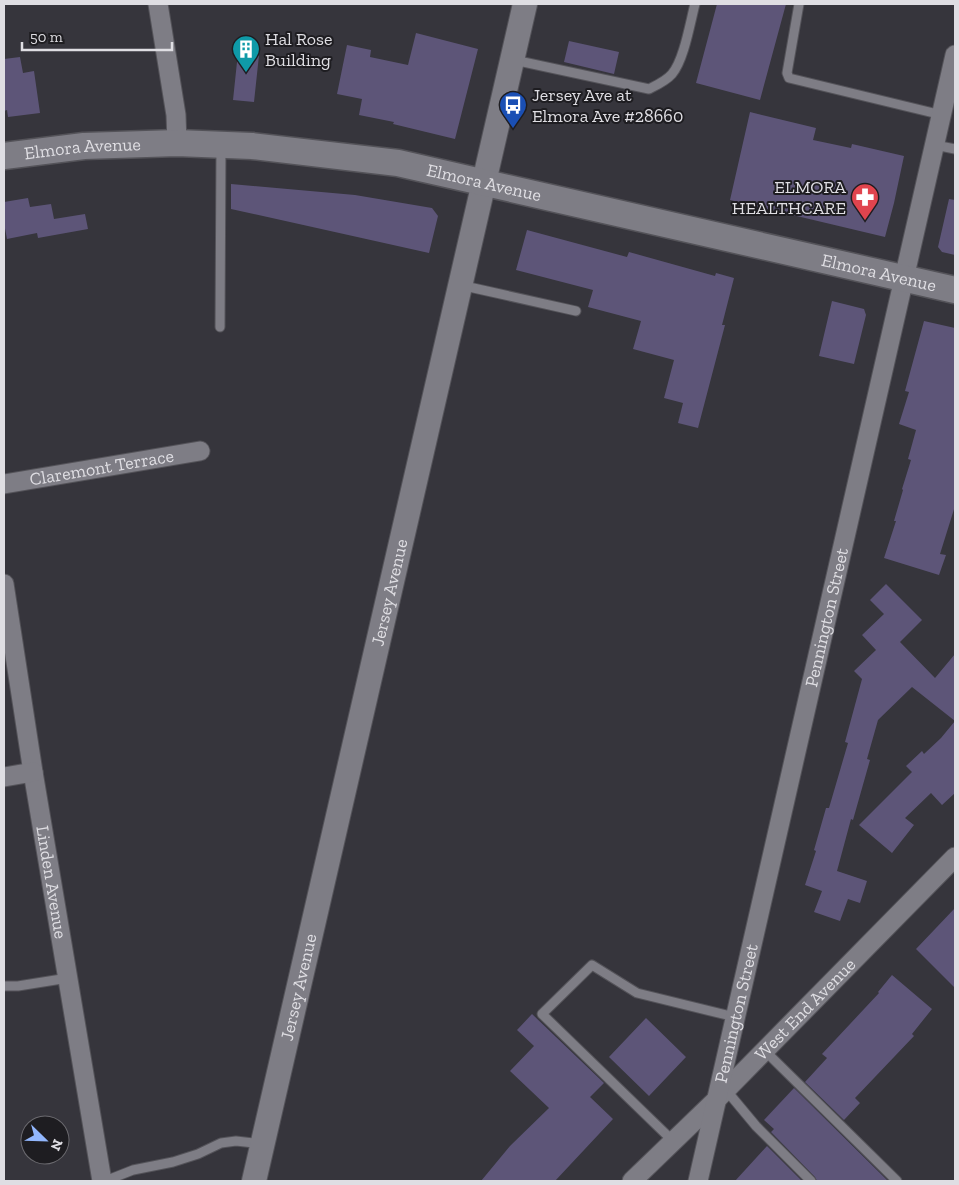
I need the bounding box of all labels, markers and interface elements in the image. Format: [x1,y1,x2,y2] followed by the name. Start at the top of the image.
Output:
[22,20,172,52] scale bar
[30,28,63,46] text: 50 m
[265,28,332,71] place label: Hal Rose Building
[231,34,261,73] building icon: Hal Rose Building
[532,84,683,127] place label: Jersey Ave at Elmora Ave #28660
[498,90,528,129] bus stop icon: Jersey Ave at Elmora Ave #28660
[23,133,141,164] street label: Elmora Avenue
[425,159,544,206] street label: Elmora Avenue
[732,176,846,219] place label: ELMORA HEALTHCARE
[850,182,880,221] pharmacy icon: ELMORA HEALTHCARE
[819,249,938,296] street label: Elmora Avenue
[28,445,175,491] street label: Claremont Terrace
[367,537,412,648] street label: Jersey Avenue
[800,545,853,689] street label: Pennington Street
[31,824,72,941] street label: Linden Avenue
[276,931,322,1043] street label: Jersey Avenue
[710,941,763,1085] street label: Pennington Street
[750,954,860,1065] street label: West End Avenue
[20,1115,70,1165] north arrow
[46,1137,66,1153] text: N

